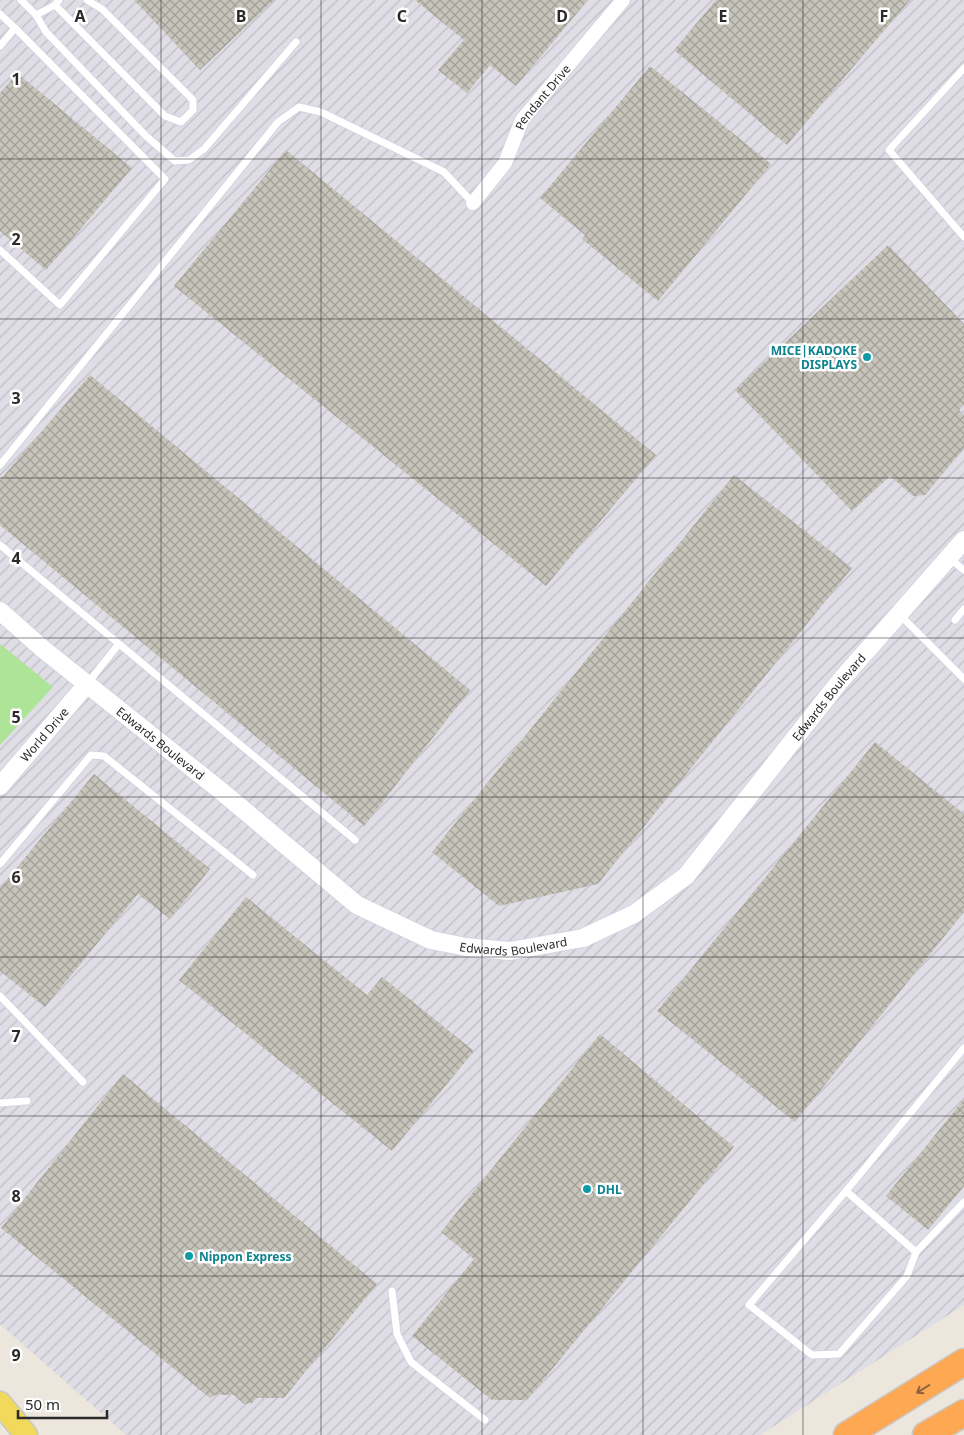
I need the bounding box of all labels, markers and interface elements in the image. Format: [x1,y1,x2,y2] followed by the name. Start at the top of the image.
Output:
[74,5,86,27] text: A
[236,5,246,27] text: B
[397,5,407,27] text: C
[556,5,568,27] text: D
[719,5,728,27] text: E
[880,5,888,27] text: F
[511,60,574,132] street label: Pendant Drive
[11,68,21,90] text: 1
[11,228,21,250] text: 2
[771,342,857,373] place label: MICE|KADOKE DISPLAYS
[861,351,873,363] marker: MICE|KADOKE DISPLAYS
[11,387,21,409] text: 3
[11,547,21,569] text: 4
[788,649,869,744] street label: Edwards Boulevard
[16,703,72,765] street label: World Drive
[113,703,208,783] street label: Edwards Boulevard
[11,706,21,728] text: 5
[11,866,21,888] text: 6
[458,932,568,960] street label: Edwards Boulevard
[11,1025,21,1047] text: 7
[597,1181,622,1198] place label: DHL
[581,1183,593,1195] marker: DHL
[11,1185,21,1207] text: 8
[199,1248,292,1265] place label: Nippon Express
[183,1250,195,1262] marker: Nippon Express
[11,1344,21,1366] text: 9
[916,1384,930,1394] one-way arrow
[18,1388,106,1420] scale bar
[25,1394,60,1414] text: 50 m

